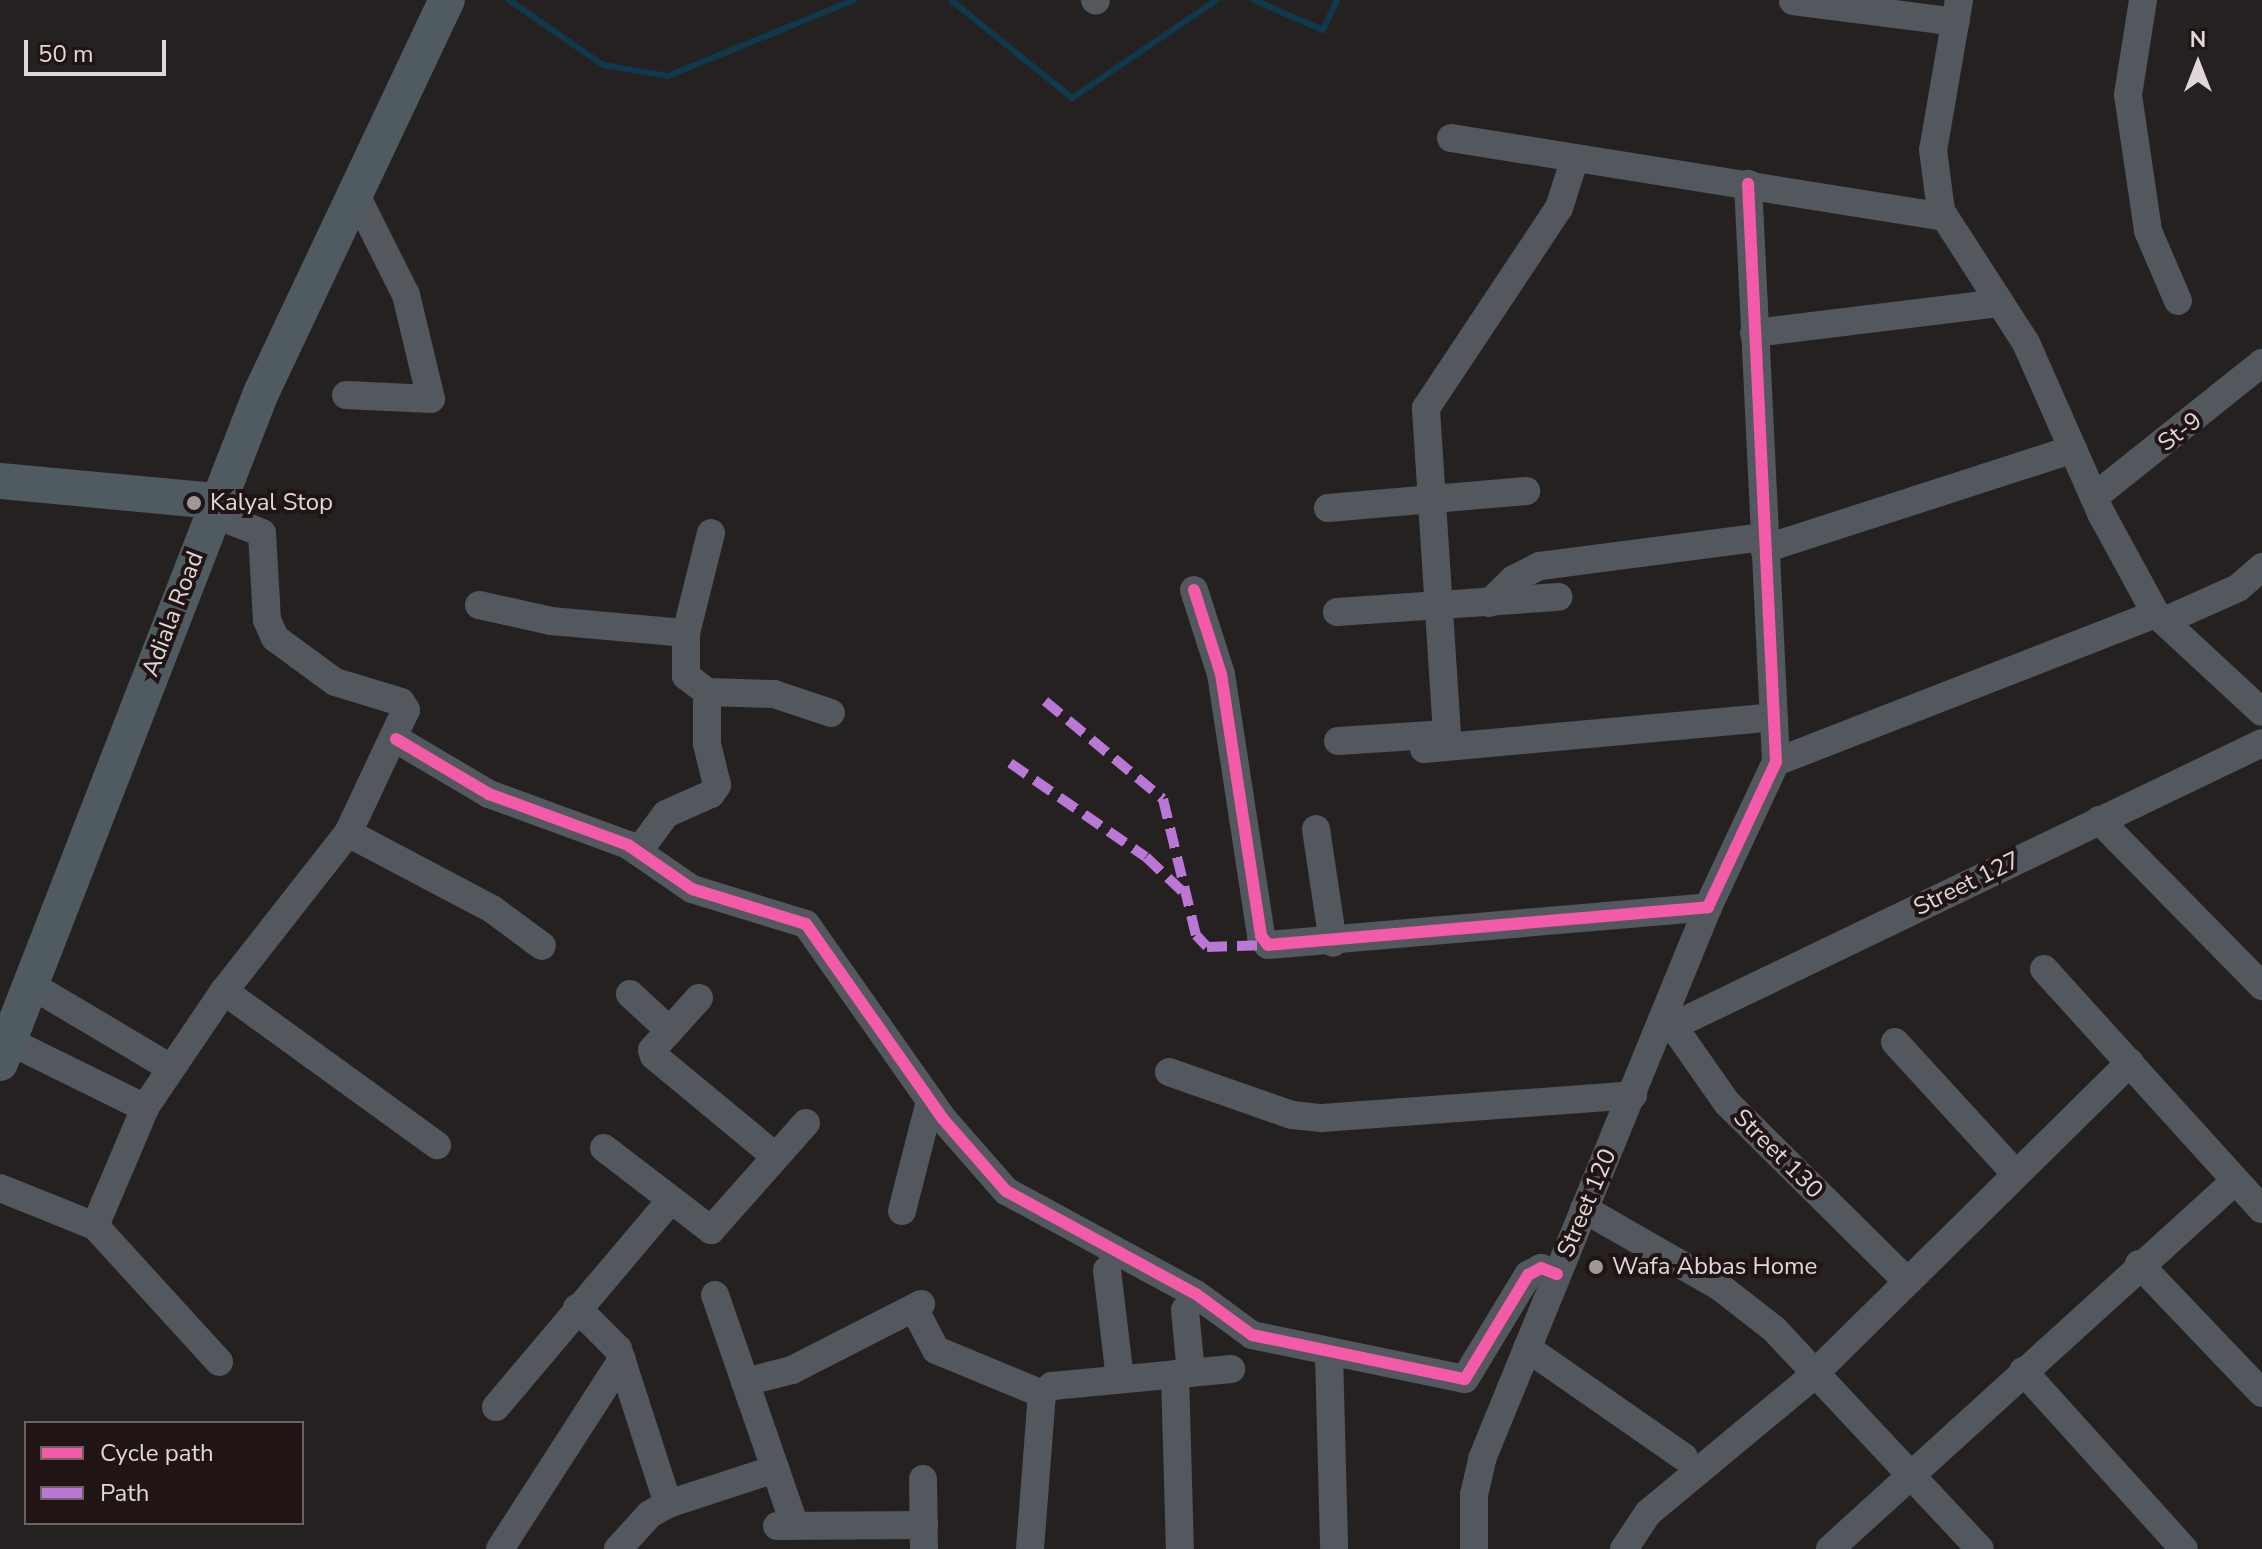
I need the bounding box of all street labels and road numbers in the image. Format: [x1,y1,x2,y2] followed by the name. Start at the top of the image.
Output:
[2152,406,2208,458] street label: St-9
[136,547,210,681] street label: Adiala Road
[1909,846,2025,922] street label: Street 127
[1727,1103,1829,1205] street label: Street 130
[1551,1145,1623,1261] street label: Street 120

